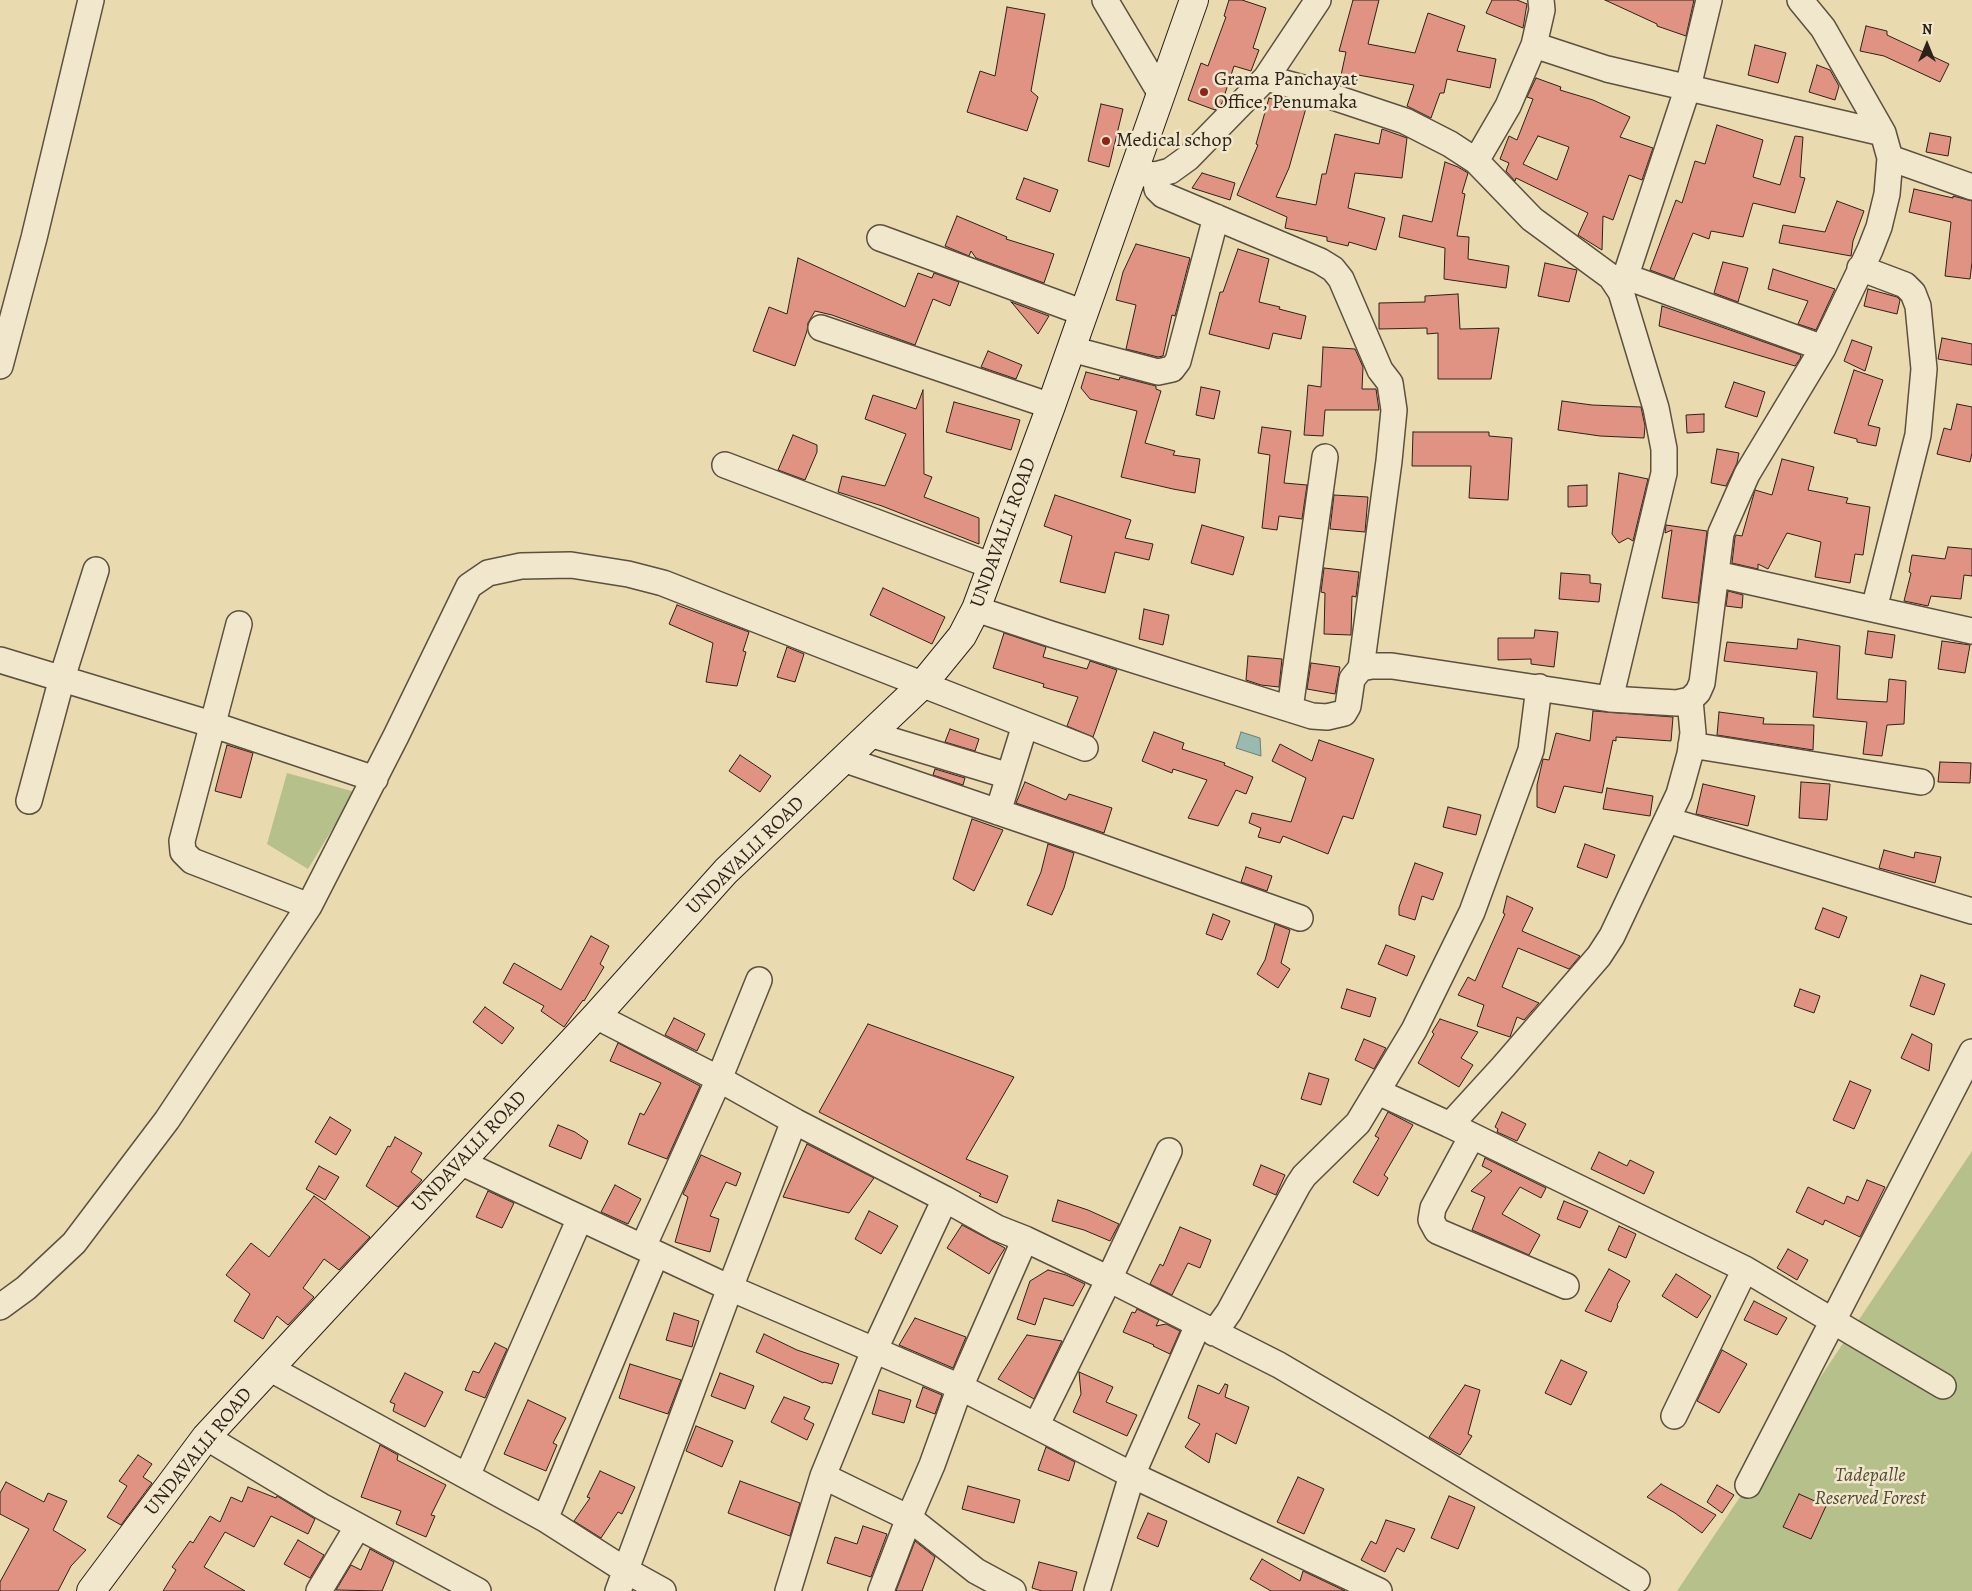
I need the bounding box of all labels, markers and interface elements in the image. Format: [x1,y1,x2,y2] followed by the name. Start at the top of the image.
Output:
[1902,20,1952,70] north arrow
[1922,20,1932,39] text: N
[1214,68,1358,115] place label: Grama Panchayat Office, Penumaka
[1198,86,1210,98] marker: Grama Panchayat Office, Penumaka
[1116,129,1232,153] place label: Medical schop
[1100,135,1112,147] marker: Medical schop
[966,455,1042,611] street label: UNDAVALLI ROAD
[682,792,810,920] street label: UNDAVALLI ROAD
[407,1086,533,1218] street label: UNDAVALLI ROAD
[140,1383,258,1521] street label: UNDAVALLI ROAD
[1815,1464,1925,1511] park label: Tadepalle Reserved Forest

